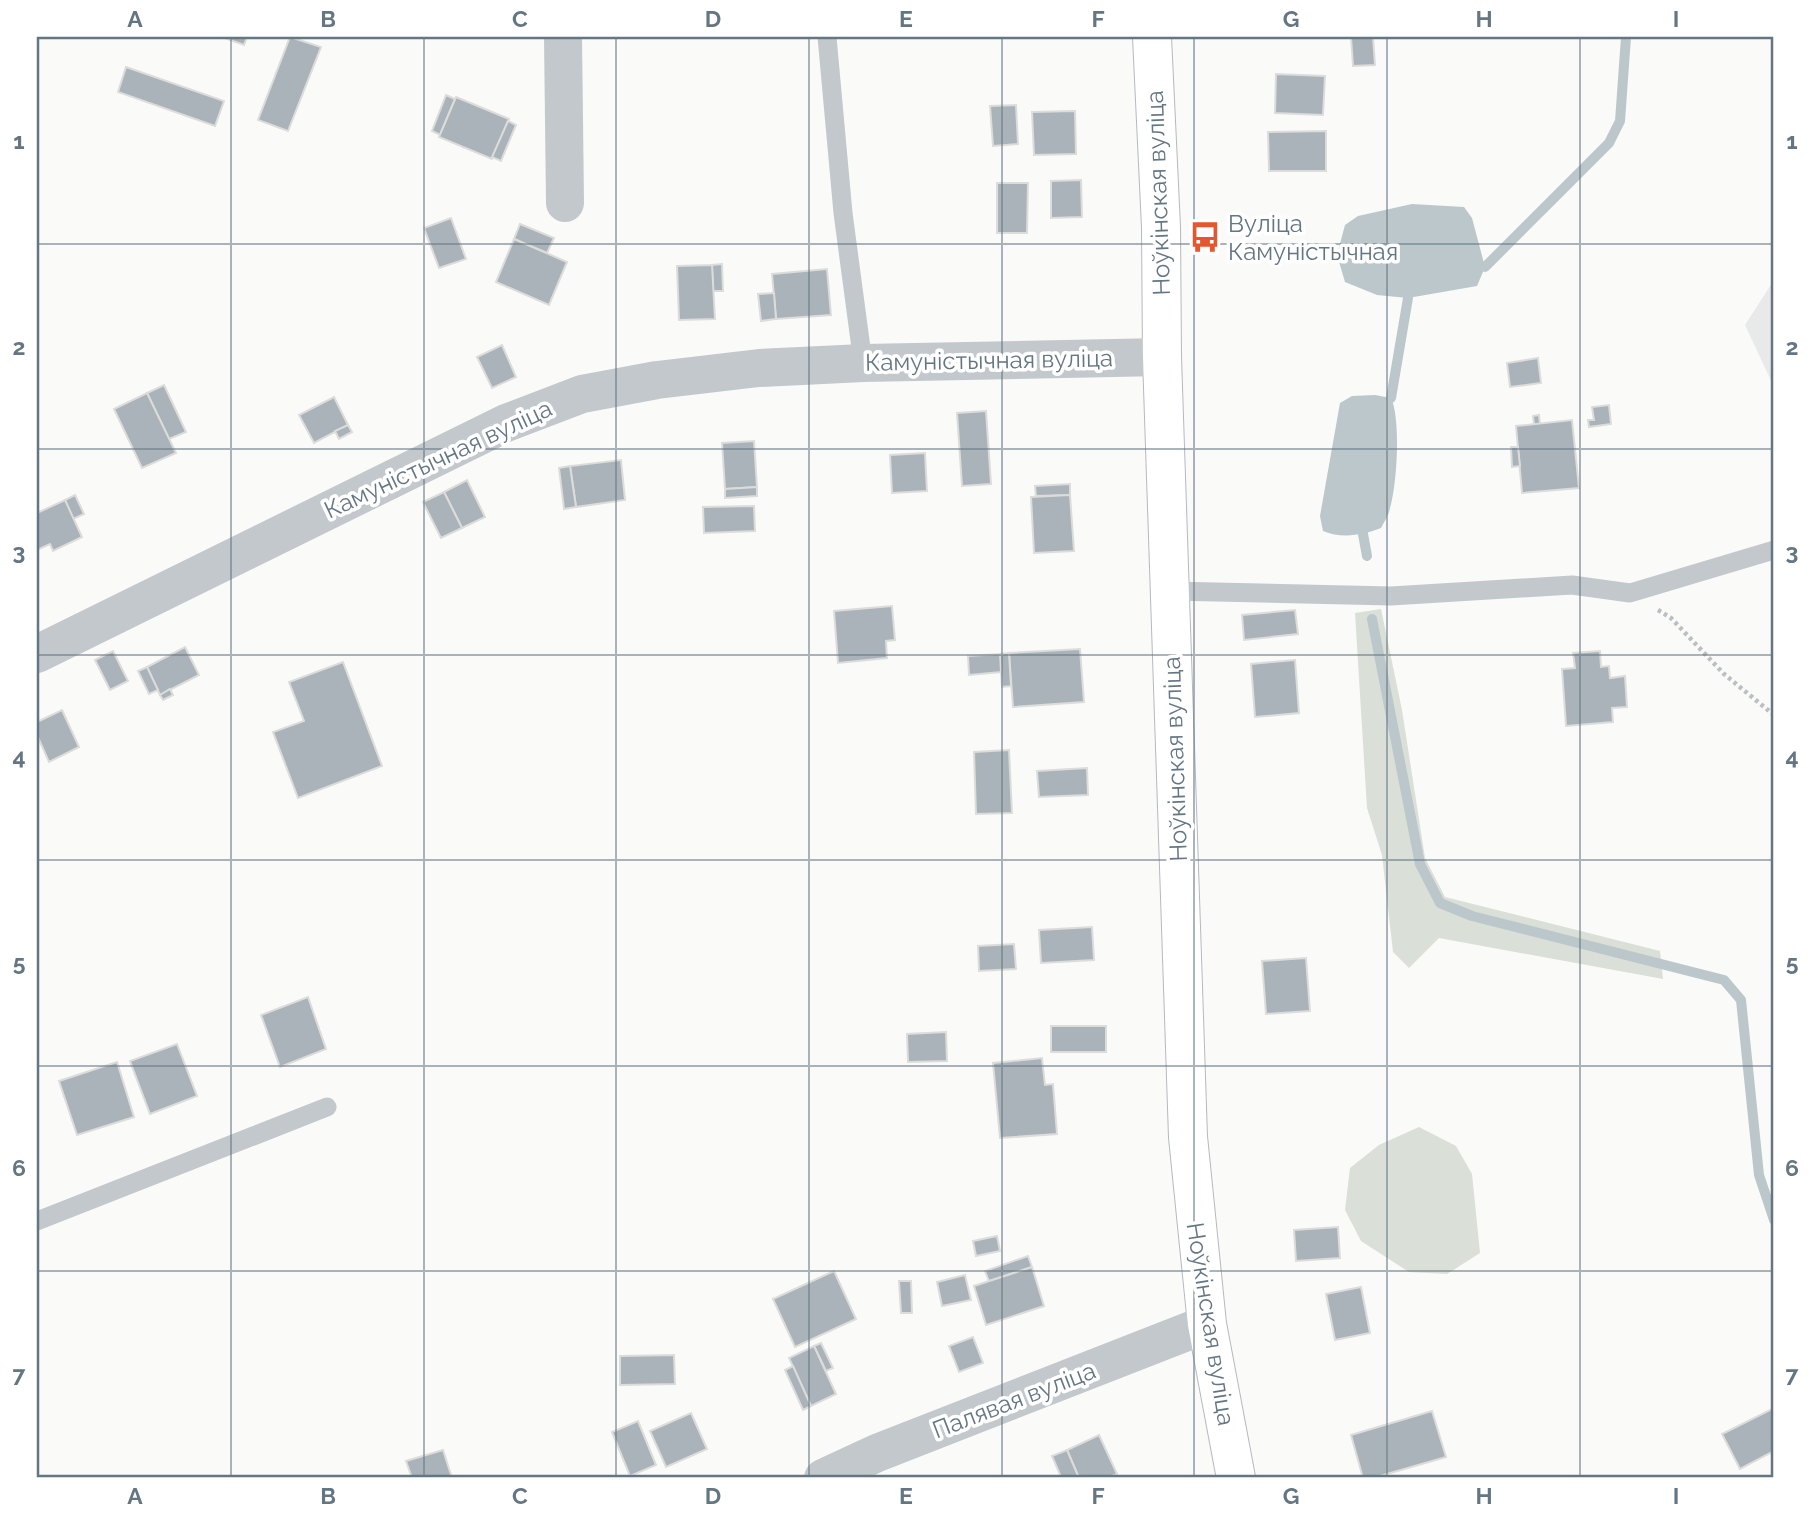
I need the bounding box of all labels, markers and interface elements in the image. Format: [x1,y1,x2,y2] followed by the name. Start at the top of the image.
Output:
[127,5,143,32] text: A
[320,5,336,32] text: B
[512,5,528,32] text: C
[705,5,721,32] text: D
[899,5,913,32] text: E
[1091,5,1105,32] text: F
[1283,5,1299,32] text: G
[1475,5,1493,32] text: H
[1673,5,1679,32] text: I
[1140,90,1176,296] street label: Ноўкінская вуліца
[13,127,25,154] text: 1
[1786,127,1798,154] text: 1
[1228,209,1398,266] place label: Вуліца Камуністычная
[1188,220,1222,254] bus stop icon: Вуліца Камуністычная
[13,333,25,360] text: 2
[1786,333,1798,360] text: 2
[865,343,1113,377] street label: Камуністычная вуліца
[320,393,556,525] street label: Камуністычная вуліца
[13,538,25,565] text: 3
[1786,538,1798,565] text: 3
[1157,656,1193,862] street label: Ноўкінская вуліца
[12,743,26,770] text: 4
[1785,743,1799,770] text: 4
[13,949,26,976] text: 5
[1786,949,1799,976] text: 5
[12,1154,26,1181] text: 6
[1785,1154,1799,1181] text: 6
[1181,1220,1241,1428] street label: Ноўкінская вуліца
[928,1356,1100,1444] street label: Палявая вуліца
[13,1360,26,1387] text: 7
[1786,1360,1799,1387] text: 7
[127,1482,143,1509] text: A
[320,1482,336,1509] text: B
[512,1482,528,1509] text: C
[705,1482,721,1509] text: D
[899,1482,913,1509] text: E
[1091,1482,1105,1509] text: F
[1283,1482,1299,1509] text: G
[1475,1482,1493,1509] text: H
[1673,1482,1679,1509] text: I

